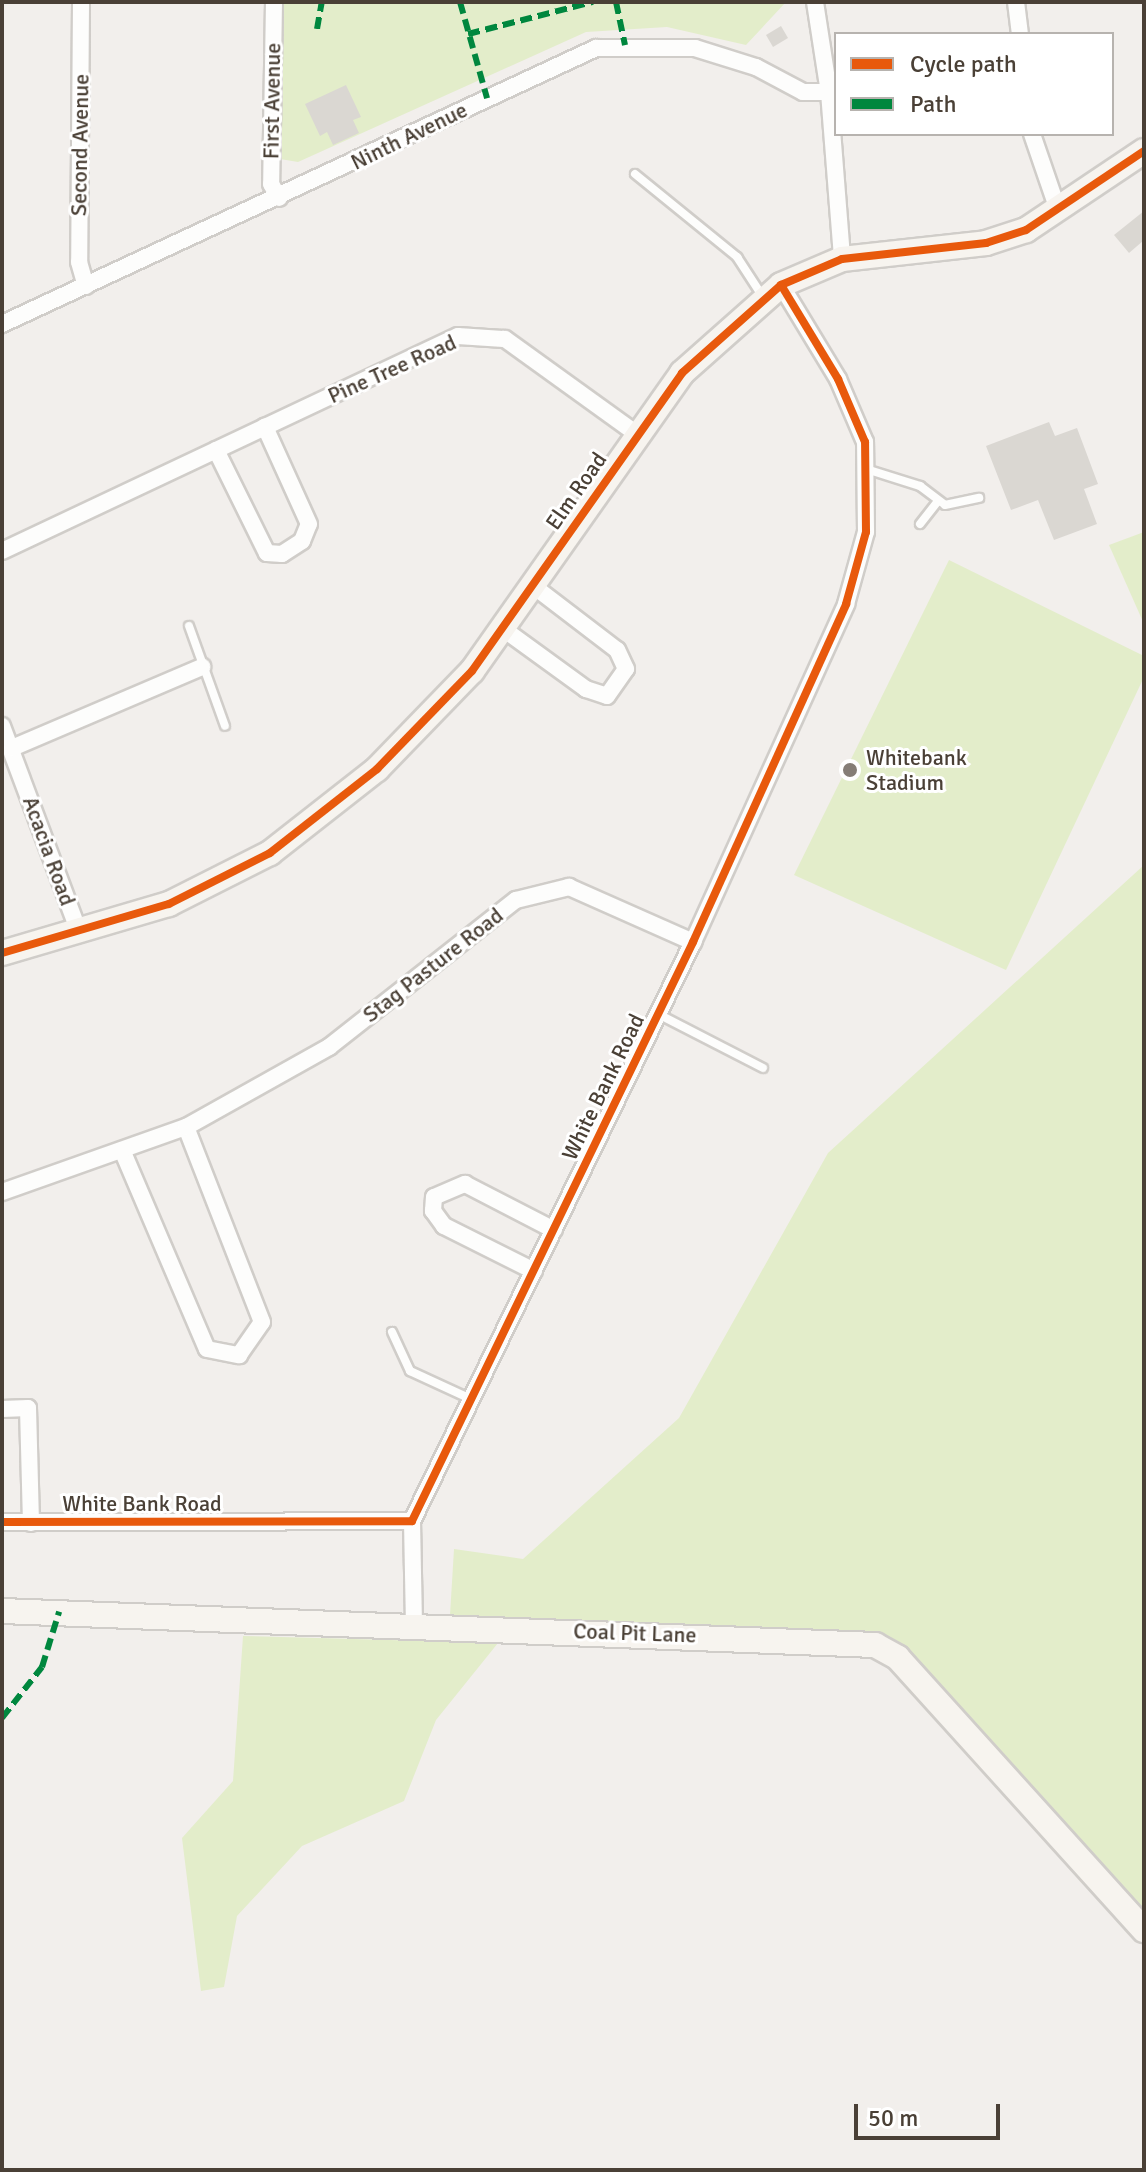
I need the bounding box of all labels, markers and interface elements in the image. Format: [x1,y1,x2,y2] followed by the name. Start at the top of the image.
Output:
[834,32,1114,136] legend
[258,43,286,159] street label: First Avenue
[910,49,1017,79] text: Cycle path
[66,74,94,216] street label: Second Avenue
[910,89,956,119] text: Path
[346,96,472,176] street label: Ninth Avenue
[324,329,460,409] street label: Pine Tree Road
[540,447,612,535] street label: Elm Road
[866,744,967,796] place label: Whitebank Stadium
[841,761,859,779] marker: Whitebank Stadium
[17,793,81,909] street label: Acacia Road
[358,902,508,1028] street label: Stag Pasture Road
[556,1010,650,1164] street label: White Bank Road
[62,1491,222,1517] street label: White Bank Road
[573,1618,697,1648] street label: Coal Pit Lane
[858,2088,1004,2138] scale bar
[868,2103,918,2133] text: 50 m

